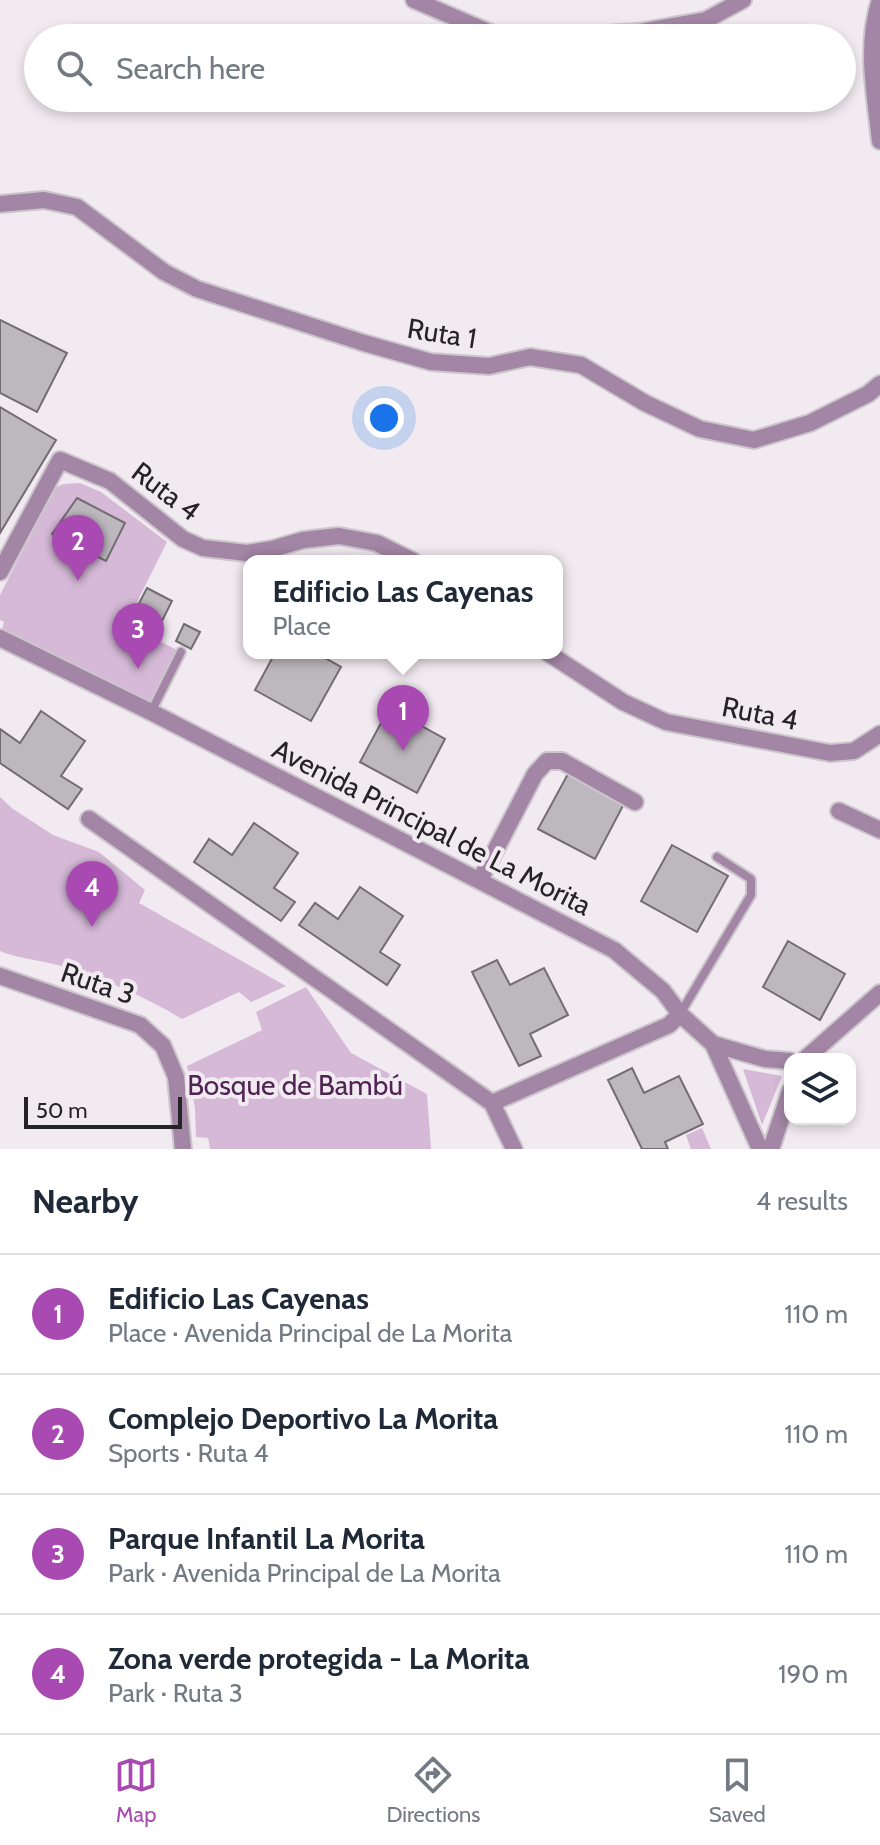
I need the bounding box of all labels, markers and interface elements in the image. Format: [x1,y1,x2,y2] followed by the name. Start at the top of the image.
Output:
[24,24,856,112] search box
[52,46,96,90] icon: search
[116,50,265,87] text: Search here
[405,311,479,355] street label: Ruta 1
[364,398,404,438] your location
[125,454,207,528] street label: Ruta 4
[52,515,104,581] pin: 2
[243,555,563,659] popup
[273,573,533,610] text: Edificio Las Cayenas
[112,603,164,669] pin: 3
[273,610,331,642] text: Place
[377,685,429,751] pin: 1
[719,689,801,737] street label: Ruta 4
[267,732,598,923] street label: Avenida Principal de La Morita
[66,861,118,927] pin: 4
[57,955,139,1011] street label: Ruta 3
[784,1053,856,1125] map controls
[784,1053,856,1125] button: layers
[187,1068,403,1102] park label: Bosque de Bambú
[24,1093,182,1129] scale bar
[36,1097,88,1124] text: 50 m
[32,1180,139,1222] text: Nearby
[756,1185,848,1217] text: 4 results
[108,1280,369,1317] text: Edificio Las Cayenas
[53,1298,63,1330] text: 1
[784,1298,848,1330] text: 110 m
[108,1317,512,1349] text: Place · Avenida Principal de La Morita
[108,1400,498,1437] text: Complejo Deportivo La Morita
[51,1418,65,1450] text: 2
[784,1418,848,1450] text: 110 m
[108,1437,269,1469] text: Sports · Ruta 4
[108,1520,425,1557] text: Parque Infantil La Morita
[51,1538,65,1570] text: 3
[784,1538,848,1570] text: 110 m
[108,1557,501,1589] text: Park · Avenida Principal de La Morita
[108,1640,529,1677] text: Zona verde protegida - La Morita
[50,1658,66,1690] text: 4
[778,1658,848,1690] text: 190 m
[108,1677,243,1709] text: Park · Ruta 3
[114,1753,158,1828] tab: Map
[386,1753,480,1828] tab: Directions
[709,1753,766,1828] tab: Saved

